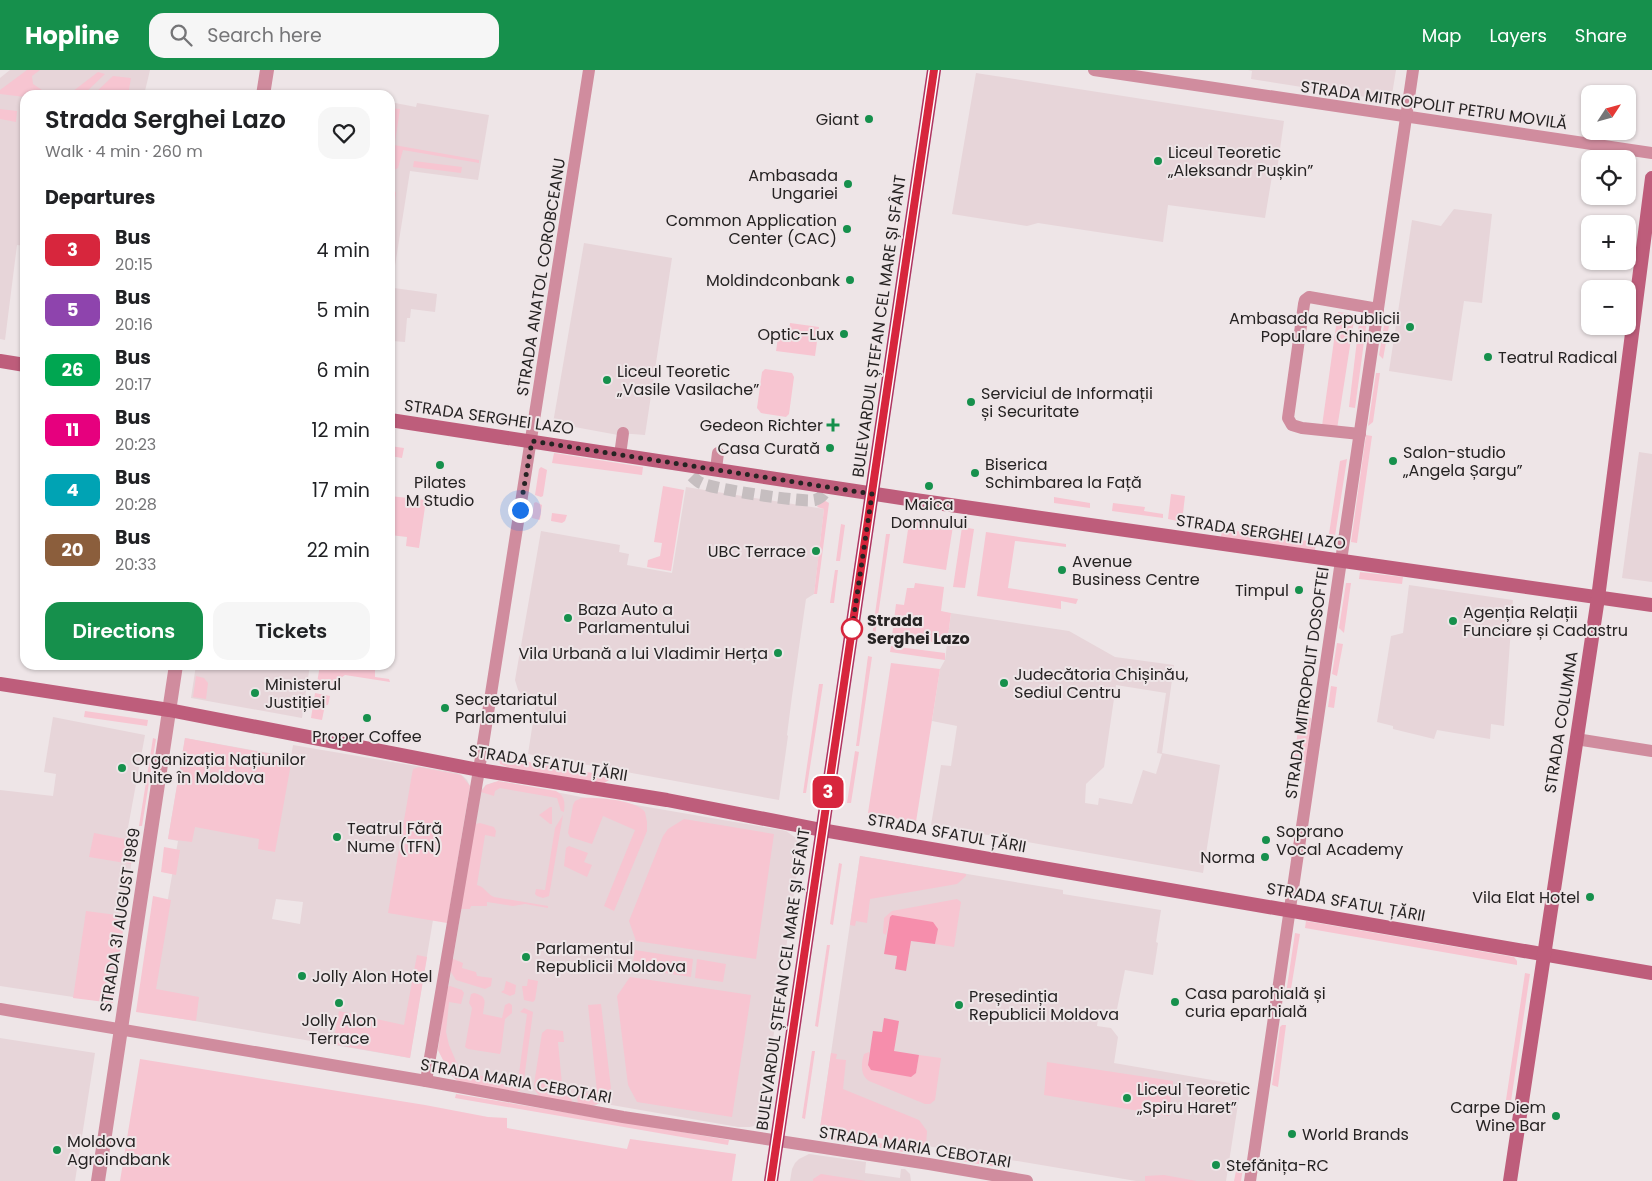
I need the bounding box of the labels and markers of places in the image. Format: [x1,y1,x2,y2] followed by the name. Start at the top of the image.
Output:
[816,108,859,131] place label: Giant
[863,113,875,125] marker: Giant
[1167,141,1313,182] place label: Liceul Teoretic „Aleksandr Pușkin”
[1152,155,1164,167] marker: Liceul Teoretic „Aleksandr Pușkin”
[748,164,838,205] place label: Ambasada Ungariei
[842,178,854,190] marker: Ambasada Ungariei
[666,209,837,250] place label: Common Application Center (CAC)
[841,223,853,235] marker: Common Application Center (CAC)
[706,269,841,292] place label: Moldindconbank
[844,274,856,286] marker: Moldindconbank
[1229,307,1400,348] place label: Ambasada Republicii Populare Chineze
[1404,321,1416,333] marker: Ambasada Republicii Populare Chineze
[758,323,834,346] place label: Optic-Lux
[838,328,850,340] marker: Optic-Lux
[1498,346,1617,369] place label: Teatrul Radical
[1482,351,1494,363] marker: Teatrul Radical
[616,360,759,401] place label: Liceul Teoretic „Vasile Vasilache”
[601,374,613,386] marker: Liceul Teoretic „Vasile Vasilache”
[981,382,1153,423] place label: Serviciul de Informații și Securitate
[965,396,977,408] marker: Serviciul de Informații și Securitate
[700,414,823,437] place label: Gedeon Richter
[827,419,839,431] marker: Gedeon Richter
[717,437,820,460] place label: Casa Curată
[1402,441,1523,482] place label: Salon-studio „Angela Șargu”
[824,442,836,454] marker: Casa Curată
[985,453,1142,494] place label: Biserica Schimbarea la Față
[1387,455,1399,467] marker: Salon-studio „Angela Șargu”
[434,459,446,471] marker: Pilates M Studio
[969,467,981,479] marker: Biserica Schimbarea la Față
[406,471,474,512] place label: Pilates M Studio
[923,480,935,492] marker: Maica Domnului
[891,493,967,534] place label: Maica Domnului
[708,540,806,563] place label: UBC Terrace
[810,545,822,557] marker: UBC Terrace
[1072,550,1200,591] place label: Avenue Business Centre
[1056,564,1068,576] marker: Avenue Business Centre
[1235,579,1289,602] place label: Timpul
[1293,584,1305,596] marker: Timpul
[578,598,690,639] place label: Baza Auto a Parlamentului
[1463,601,1628,642] place label: Agenția Relații Funciare și Cadastru
[867,609,970,650] place label: Strada Serghei Lazo
[562,612,574,624] marker: Baza Auto a Parlamentului
[1447,615,1459,627] marker: Agenția Relații Funciare și Cadastru
[841,618,863,640] marker: Strada Serghei Lazo
[518,642,768,665] place label: Vila Urbană a lui Vladimir Herța
[772,647,784,659] marker: Vila Urbană a lui Vladimir Herța
[1014,663,1188,704] place label: Judecătoria Chișinău, Sediul Centru
[265,673,341,714] place label: Ministerul Justiției
[998,677,1010,689] marker: Judecătoria Chișinău, Sediul Centru
[249,687,261,699] marker: Ministerul Justiției
[455,688,567,729] place label: Secretariatul Parlamentului
[439,702,451,714] marker: Secretariatul Parlamentului
[361,712,373,724] marker: Proper Coffee
[312,725,422,748] place label: Proper Coffee
[132,748,306,789] place label: Organizația Națiunilor Unite în Moldova
[116,762,128,774] marker: Organizația Națiunilor Unite în Moldova
[347,817,442,858] place label: Teatrul Fără Nume (TFN)
[1276,820,1403,861] place label: Soprano Vocal Academy
[331,831,343,843] marker: Teatrul Fără Nume (TFN)
[1260,834,1272,846] marker: Soprano Vocal Academy
[1200,846,1255,869] place label: Norma
[1259,851,1271,863] marker: Norma
[1472,886,1580,909] place label: Vila Elat Hotel
[1584,891,1596,903] marker: Vila Elat Hotel
[536,937,686,978] place label: Parlamentul Republicii Moldova
[520,951,532,963] marker: Parlamentul Republicii Moldova
[312,965,432,988] place label: Jolly Alon Hotel
[296,970,308,982] marker: Jolly Alon Hotel
[1185,982,1326,1023] place label: Casa parohială și curia eparhială
[969,985,1119,1026] place label: Președinția Republicii Moldova
[1169,996,1181,1008] marker: Casa parohială și curia eparhială
[333,997,345,1009] marker: Jolly Alon Terrace
[953,999,965,1011] marker: Președinția Republicii Moldova
[301,1009,377,1050] place label: Jolly Alon Terrace
[1136,1078,1250,1119] place label: Liceul Teoretic „Spiru Haret”
[1121,1092,1133,1104] marker: Liceul Teoretic „Spiru Haret”
[1450,1096,1546,1137] place label: Carpe Diem Wine Bar
[1550,1110,1562,1122] marker: Carpe Diem Wine Bar
[1302,1123,1409,1146] place label: World Brands
[1286,1128,1298,1140] marker: World Brands
[67,1130,171,1171] place label: Moldova Agroindbank
[51,1144,63,1156] marker: Moldova Agroindbank
[1226,1154,1329,1177] place label: Stefănița-RC
[1210,1159,1222,1171] marker: Stefănița-RC

